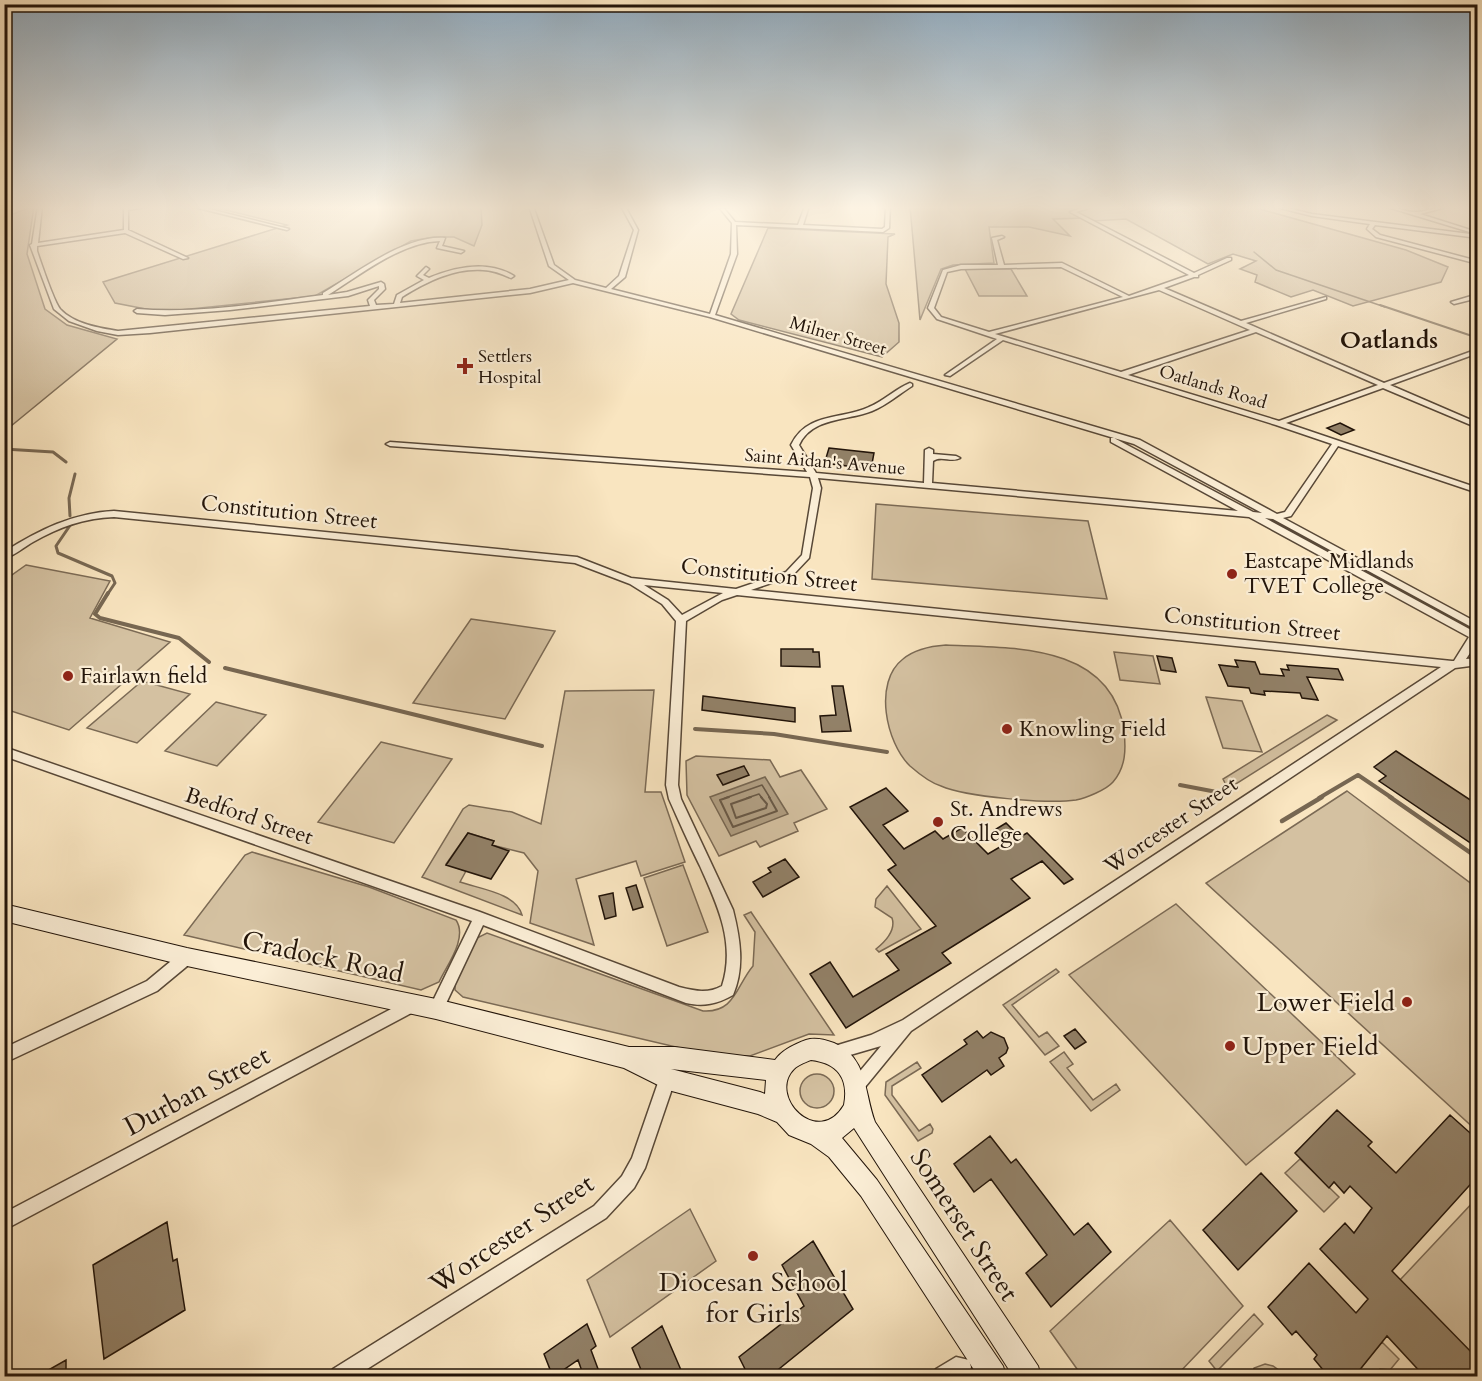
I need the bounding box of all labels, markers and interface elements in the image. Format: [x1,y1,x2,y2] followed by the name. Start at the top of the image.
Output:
[787,310,890,362] street label: Milner Street
[1340,324,1438,357] district label: Oatlands
[478,344,542,390] place label: Settlers Hospital
[456,357,474,375] marker: Settlers Hospital
[1156,359,1270,415] street label: Oatlands Road
[744,443,906,481] street label: Saint Aidan's Avenue
[199,488,379,536] street label: Constitution Street
[1244,546,1414,601] place label: Eastcape Midlands TVET College
[679,551,859,599] street label: Constitution Street
[1225,567,1239,581] marker: Eastcape Midlands TVET College
[1162,600,1342,648] street label: Constitution Street
[80,661,207,691] place label: Fairlawn field
[61,669,75,683] marker: Fairlawn field
[1019,714,1166,744] place label: Knowling Field
[1000,722,1014,736] marker: Knowling Field
[1097,769,1244,881] street label: Worcester Street
[181,780,317,852] street label: Bedford Street
[950,794,1062,849] place label: St. Andrews College
[931,815,945,829] marker: St. Andrews College
[239,922,408,992] street label: Cradock Road
[1257,984,1396,1021] place label: Lower Field
[1400,995,1414,1009] marker: Lower Field
[1242,1028,1379,1065] place label: Upper Field
[118,1037,277,1145] street label: Durban Street
[1223,1039,1237,1053] marker: Upper Field
[901,1142,1027,1309] street label: Somerset Street
[422,1165,602,1303] street label: Worcester Street
[746,1249,760,1263] marker: Diocesan School for Girls
[659,1264,847,1332] place label: Diocesan School for Girls

